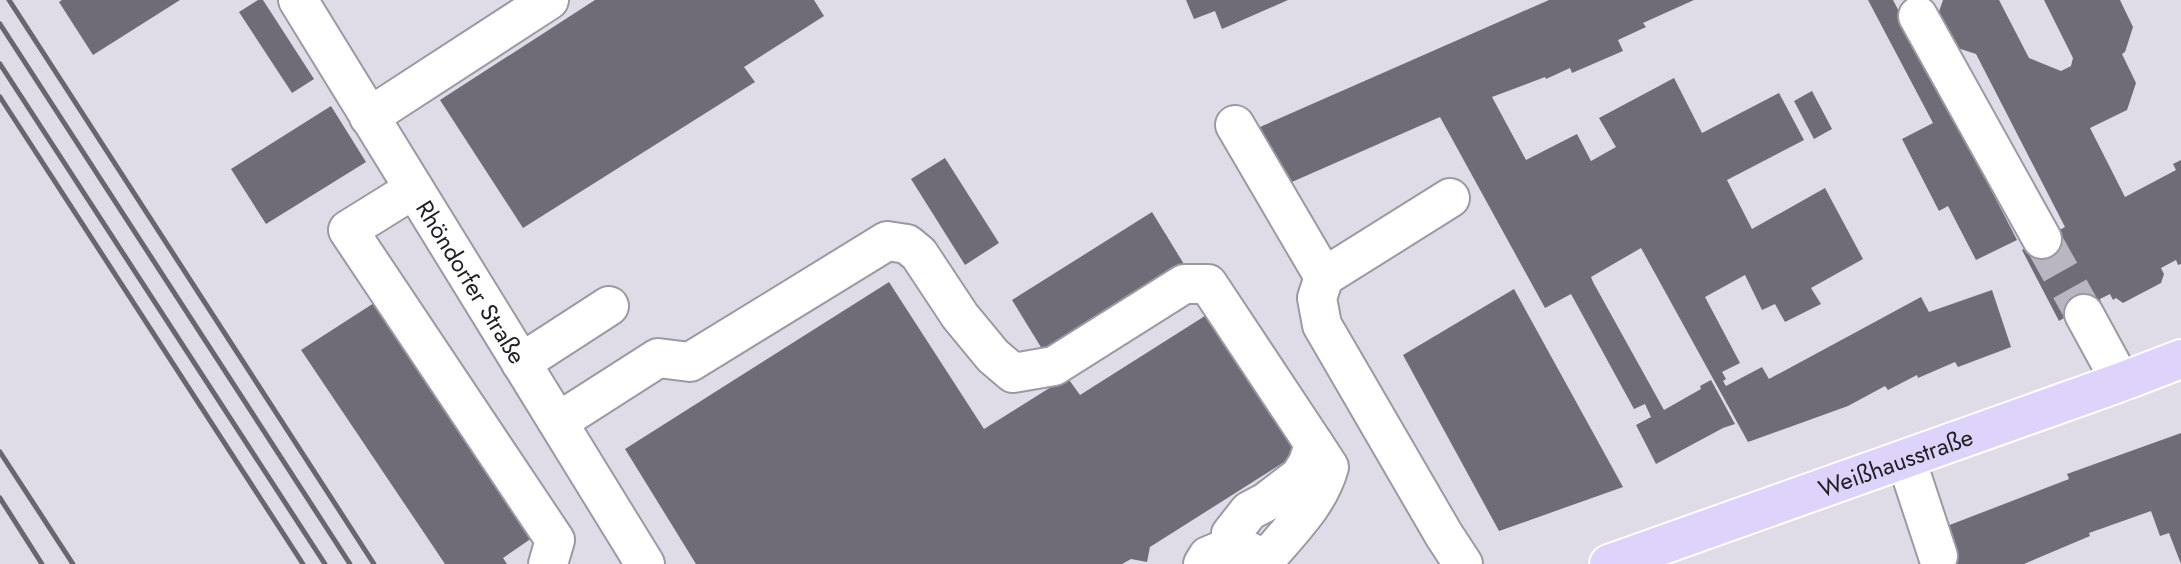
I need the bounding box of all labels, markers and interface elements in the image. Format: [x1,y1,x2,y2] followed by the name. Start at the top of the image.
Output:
[408,193,535,370] street label: Rhöndorfer Straße
[1813,419,1977,506] street label: Weißhausstraße

